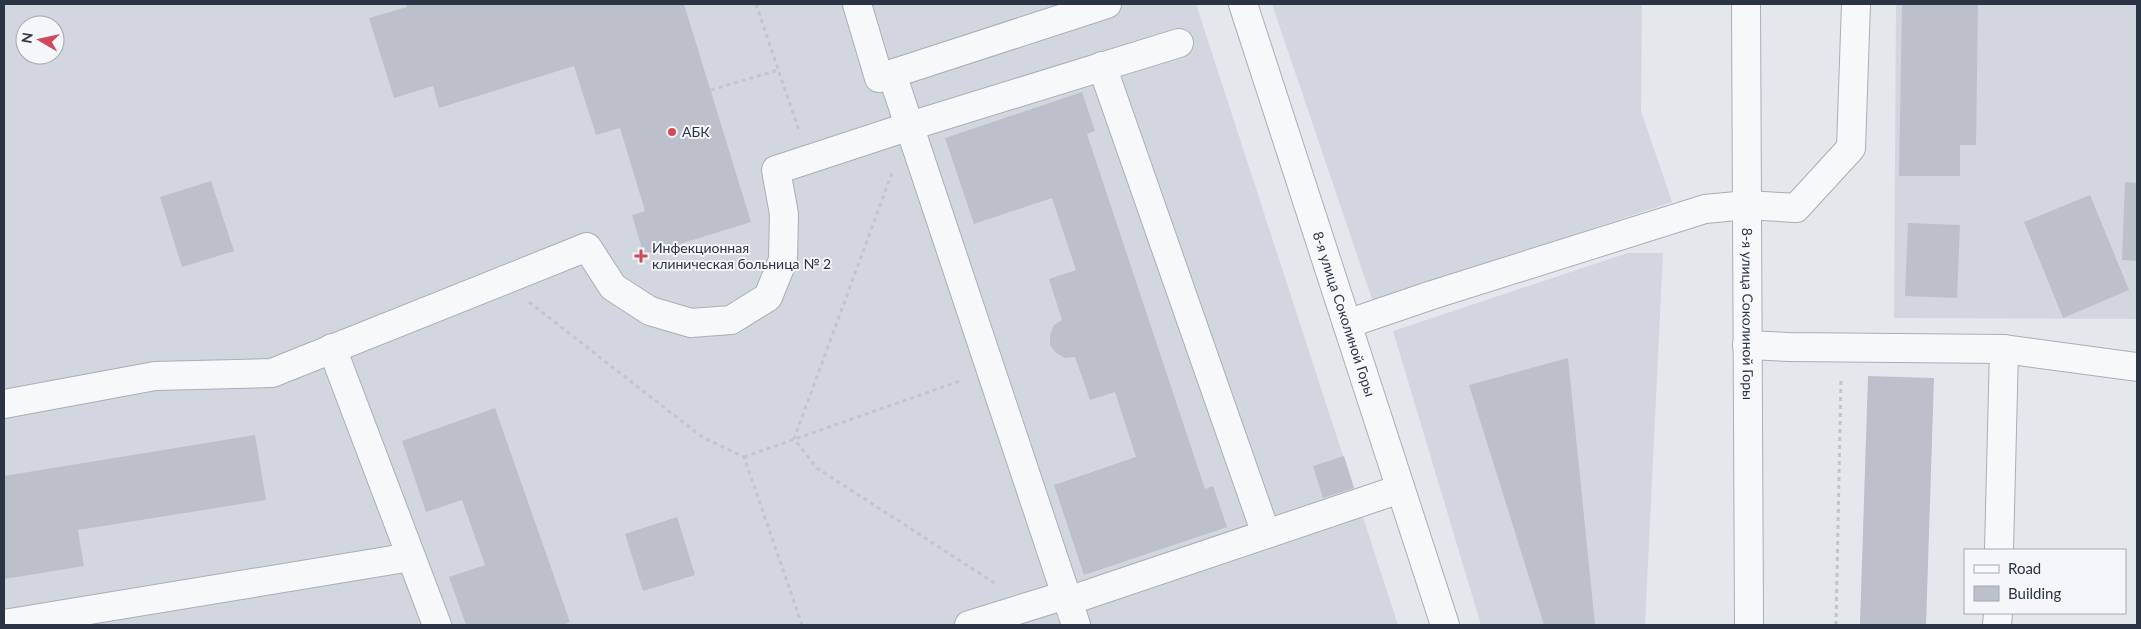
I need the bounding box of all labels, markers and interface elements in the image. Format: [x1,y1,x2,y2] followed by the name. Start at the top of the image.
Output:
[15,15,65,65] north arrow
[17,31,36,45] text: N
[682,123,710,140] place label: АБК
[666,126,678,138] marker: АБК
[1739,228,1757,400] street label: 8-я улица Соколиной Горы
[1310,229,1379,398] street label: 8-я улица Соколиной Горы
[652,239,831,272] place label: Инфекционная клиническая больница № 2
[634,249,648,263] marker: Инфекционная клиническая больница № 2
[1964,549,2126,614] legend
[2008,559,2041,577] text: Road
[2008,584,2061,602] text: Building

